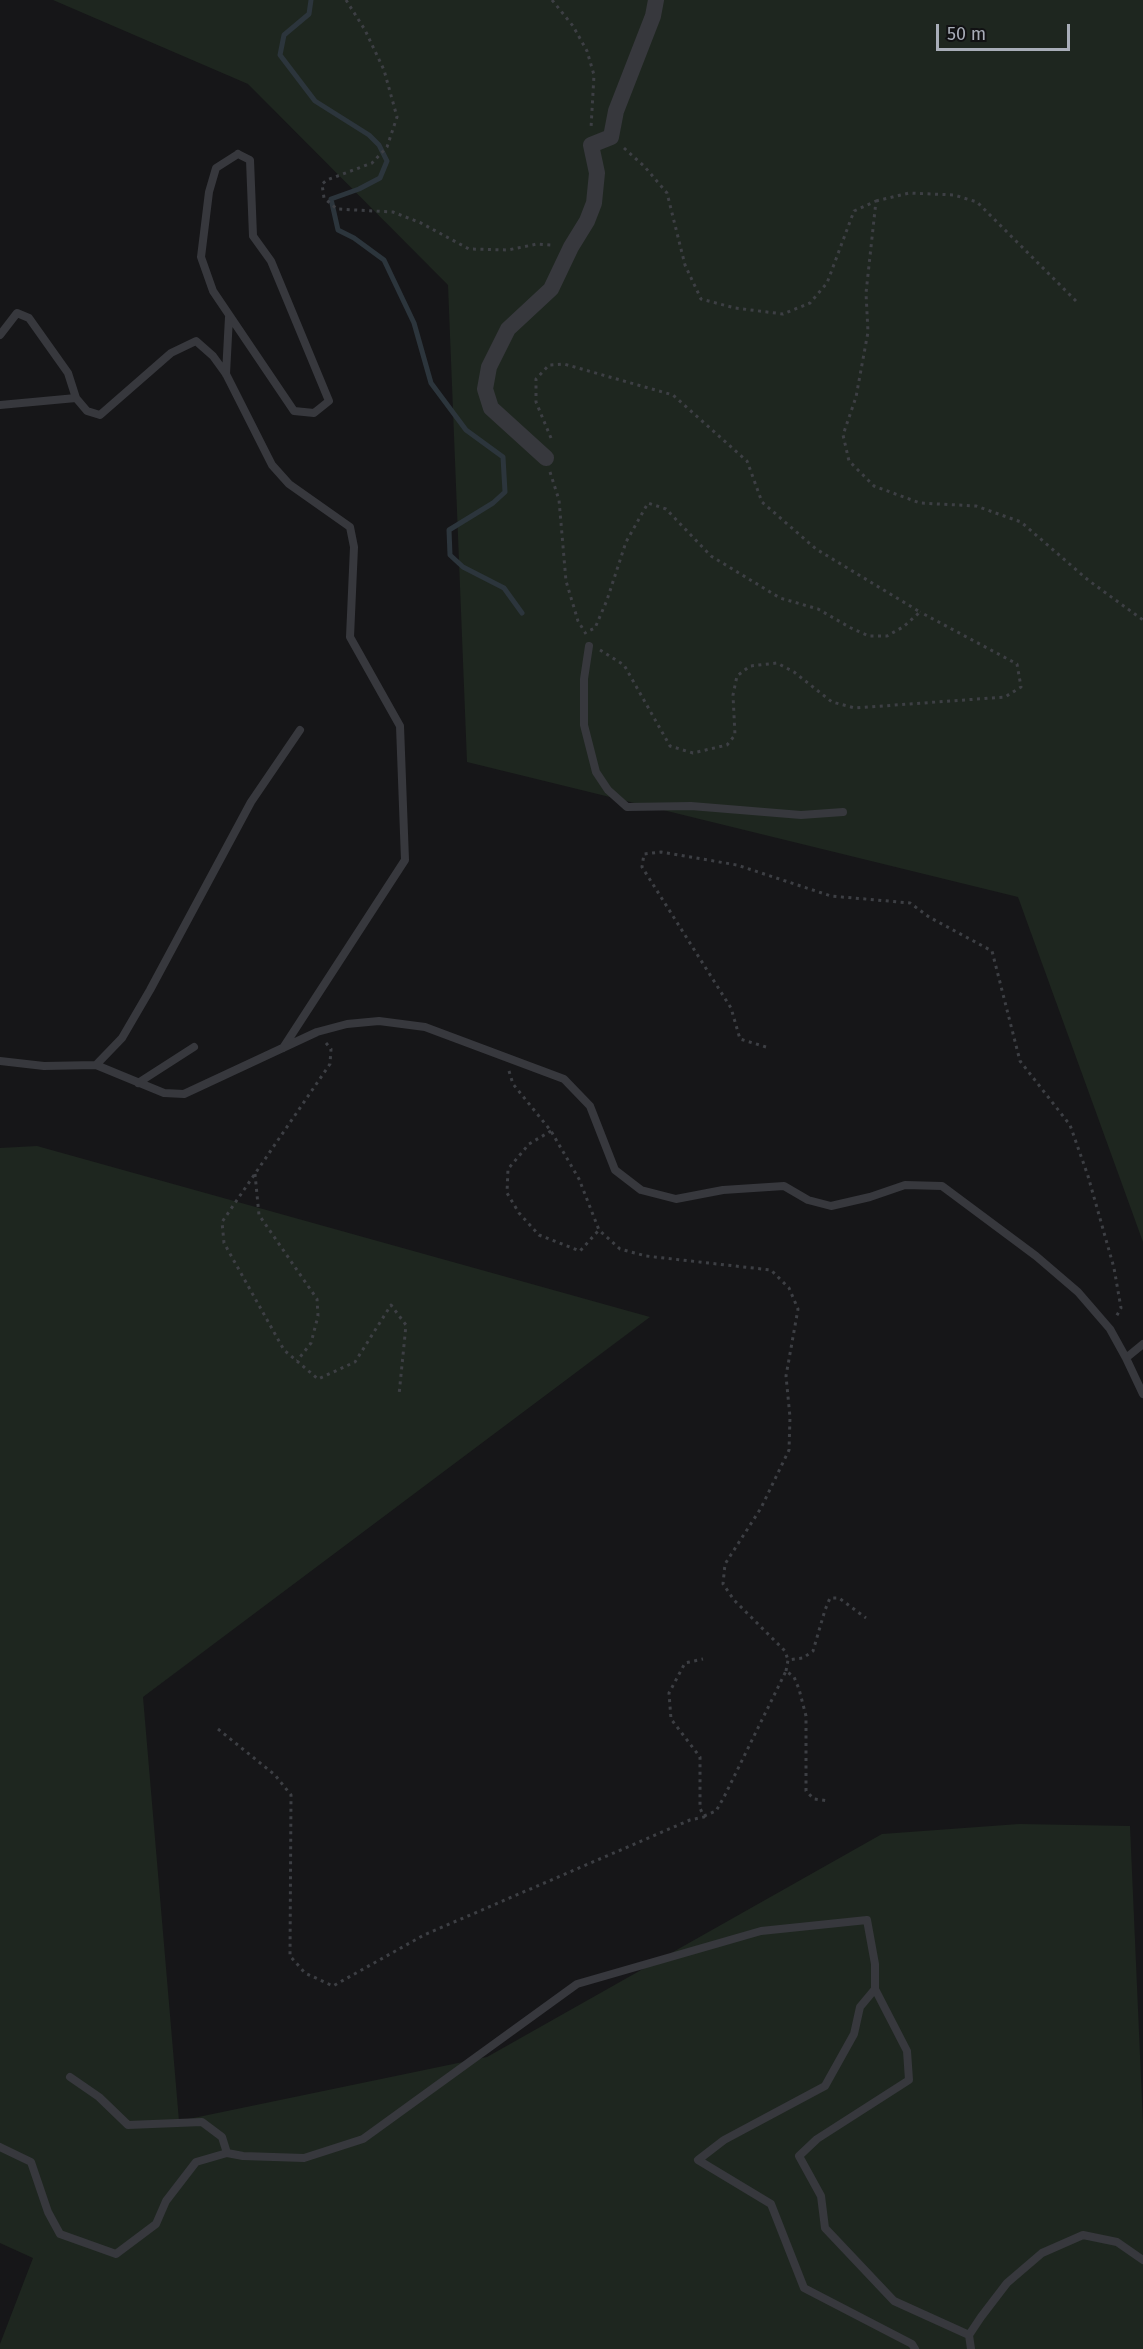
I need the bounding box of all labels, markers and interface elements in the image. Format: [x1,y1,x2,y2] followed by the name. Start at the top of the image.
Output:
[939,12,1072,50] scale bar
[947,23,986,45] text: 50 m

